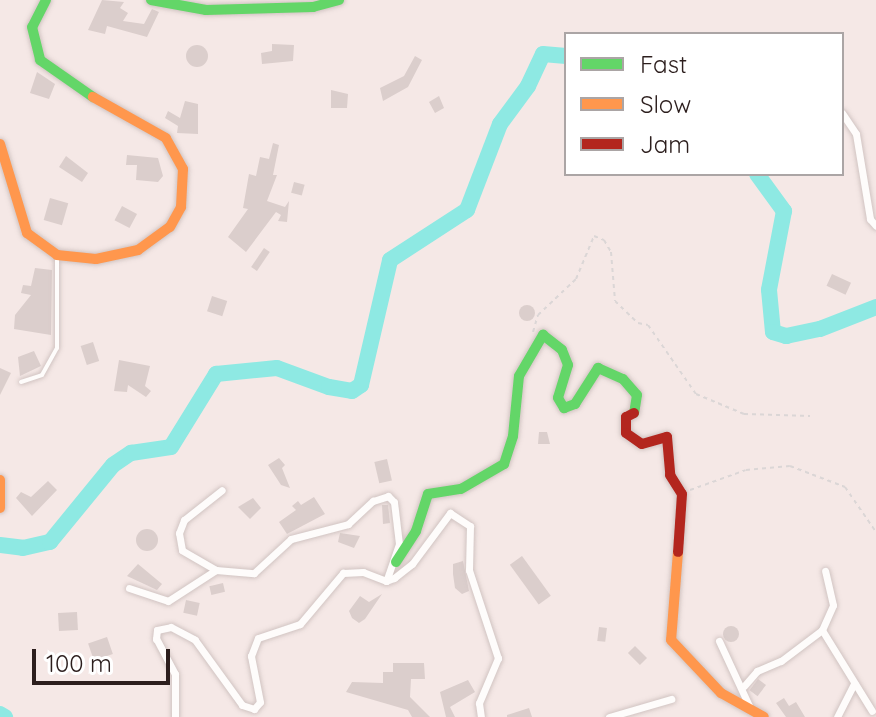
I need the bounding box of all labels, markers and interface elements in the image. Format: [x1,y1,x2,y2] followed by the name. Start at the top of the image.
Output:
[564,32,844,176] legend
[640,49,687,79] text: Fast
[640,89,691,119] text: Slow
[640,129,690,159] text: Jam
[36,633,174,683] scale bar
[46,648,112,678] text: 100 m

